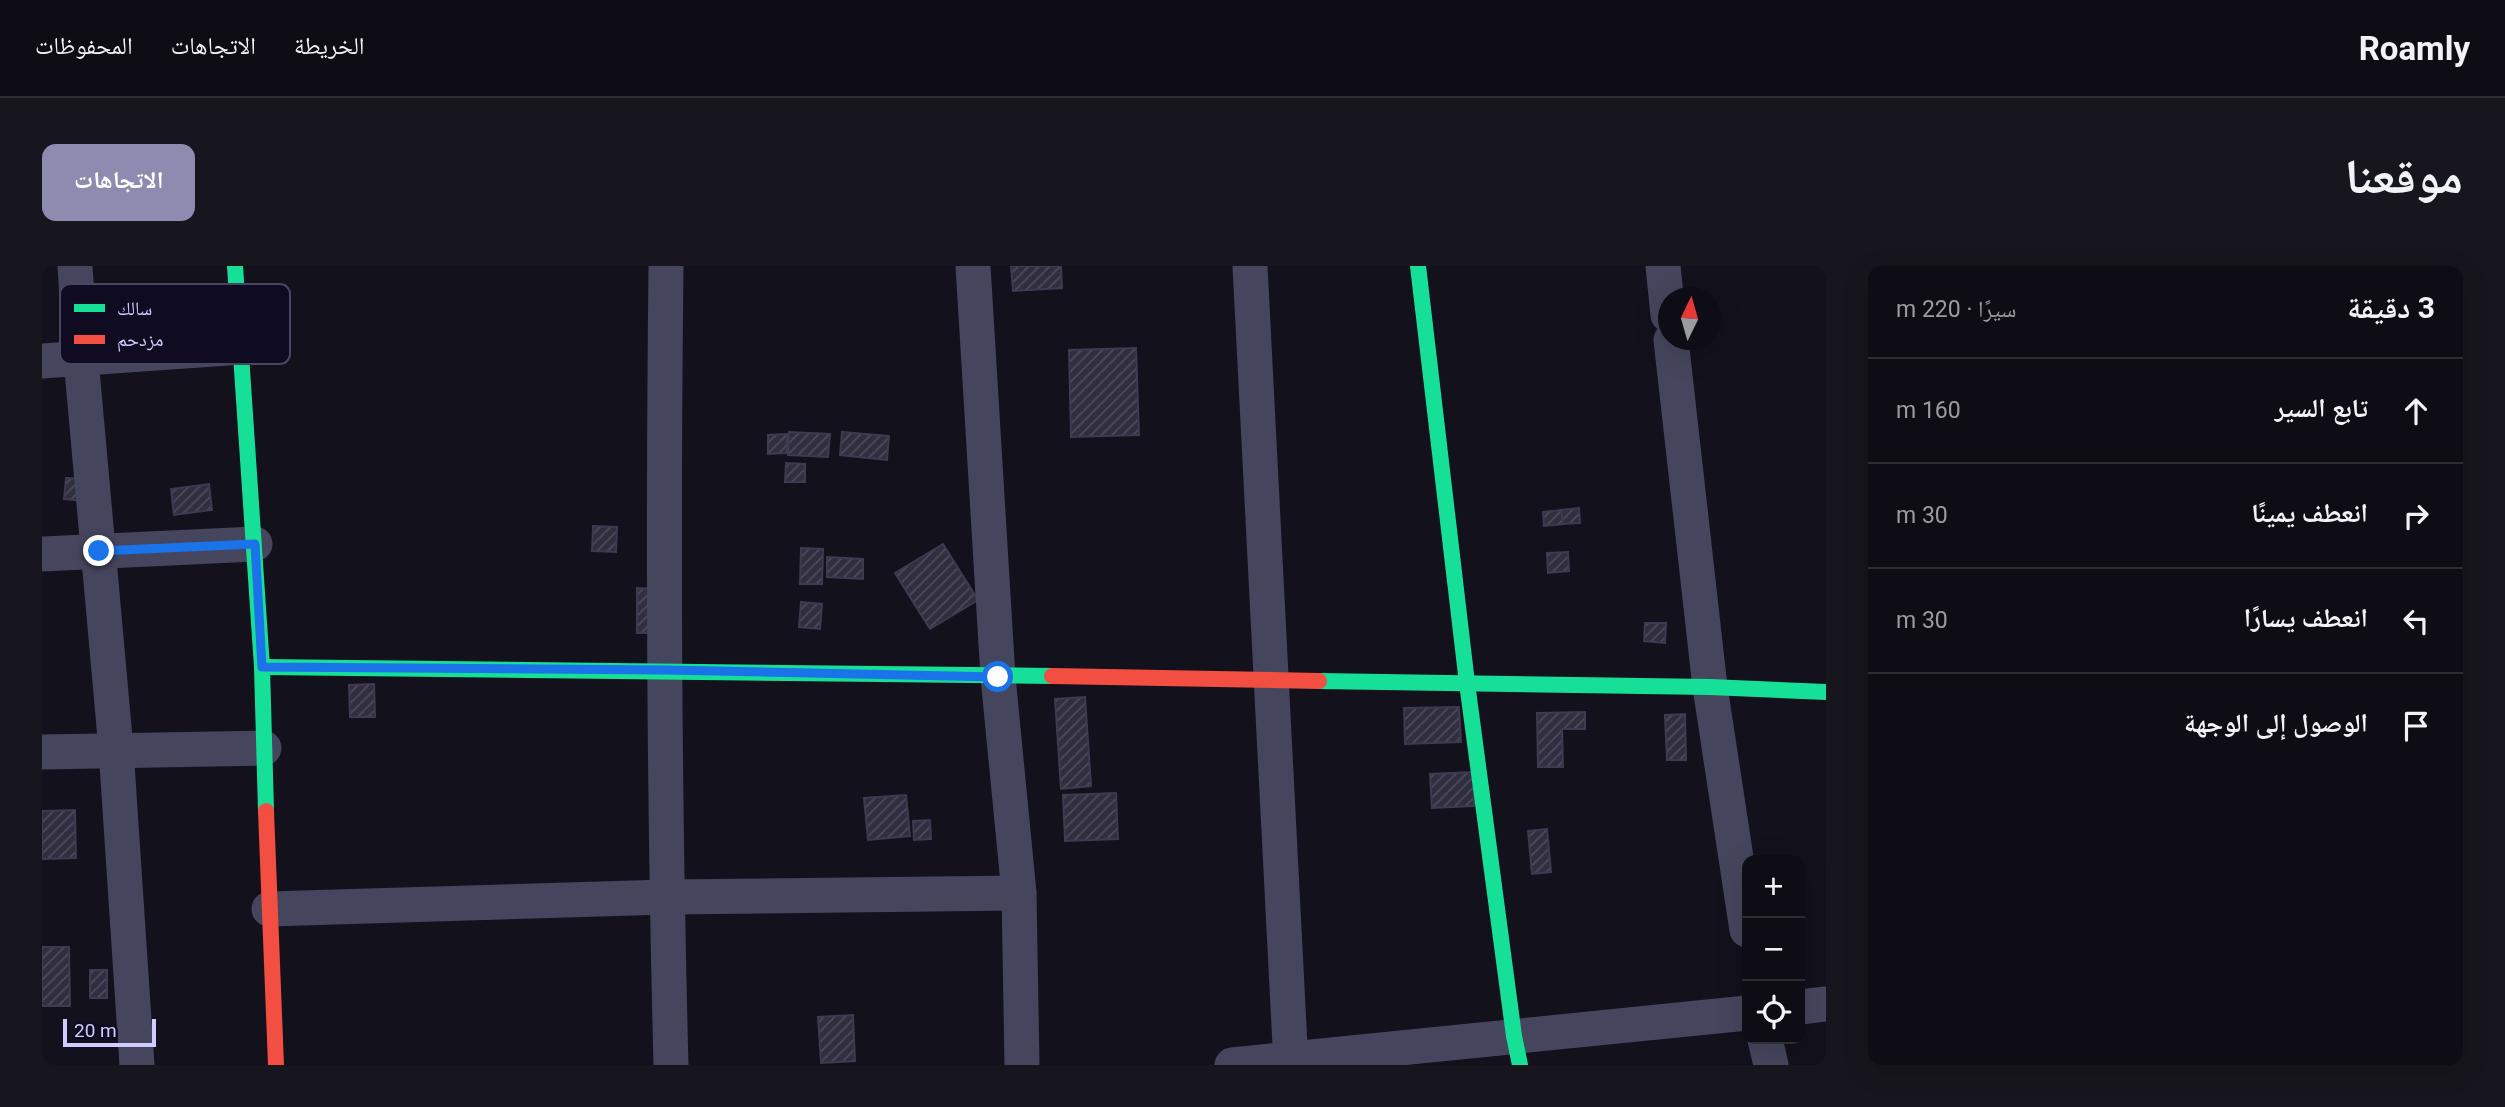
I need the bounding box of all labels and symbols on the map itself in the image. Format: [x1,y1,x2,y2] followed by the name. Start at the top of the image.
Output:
[60,284,290,364] legend
[1658,287,1721,350] north arrow
[117,297,152,320] text: سالك
[117,328,163,352] text: مزدحم
[83,535,114,566] route end
[982,661,1013,692] route start
[63,1016,156,1048] scale bar

